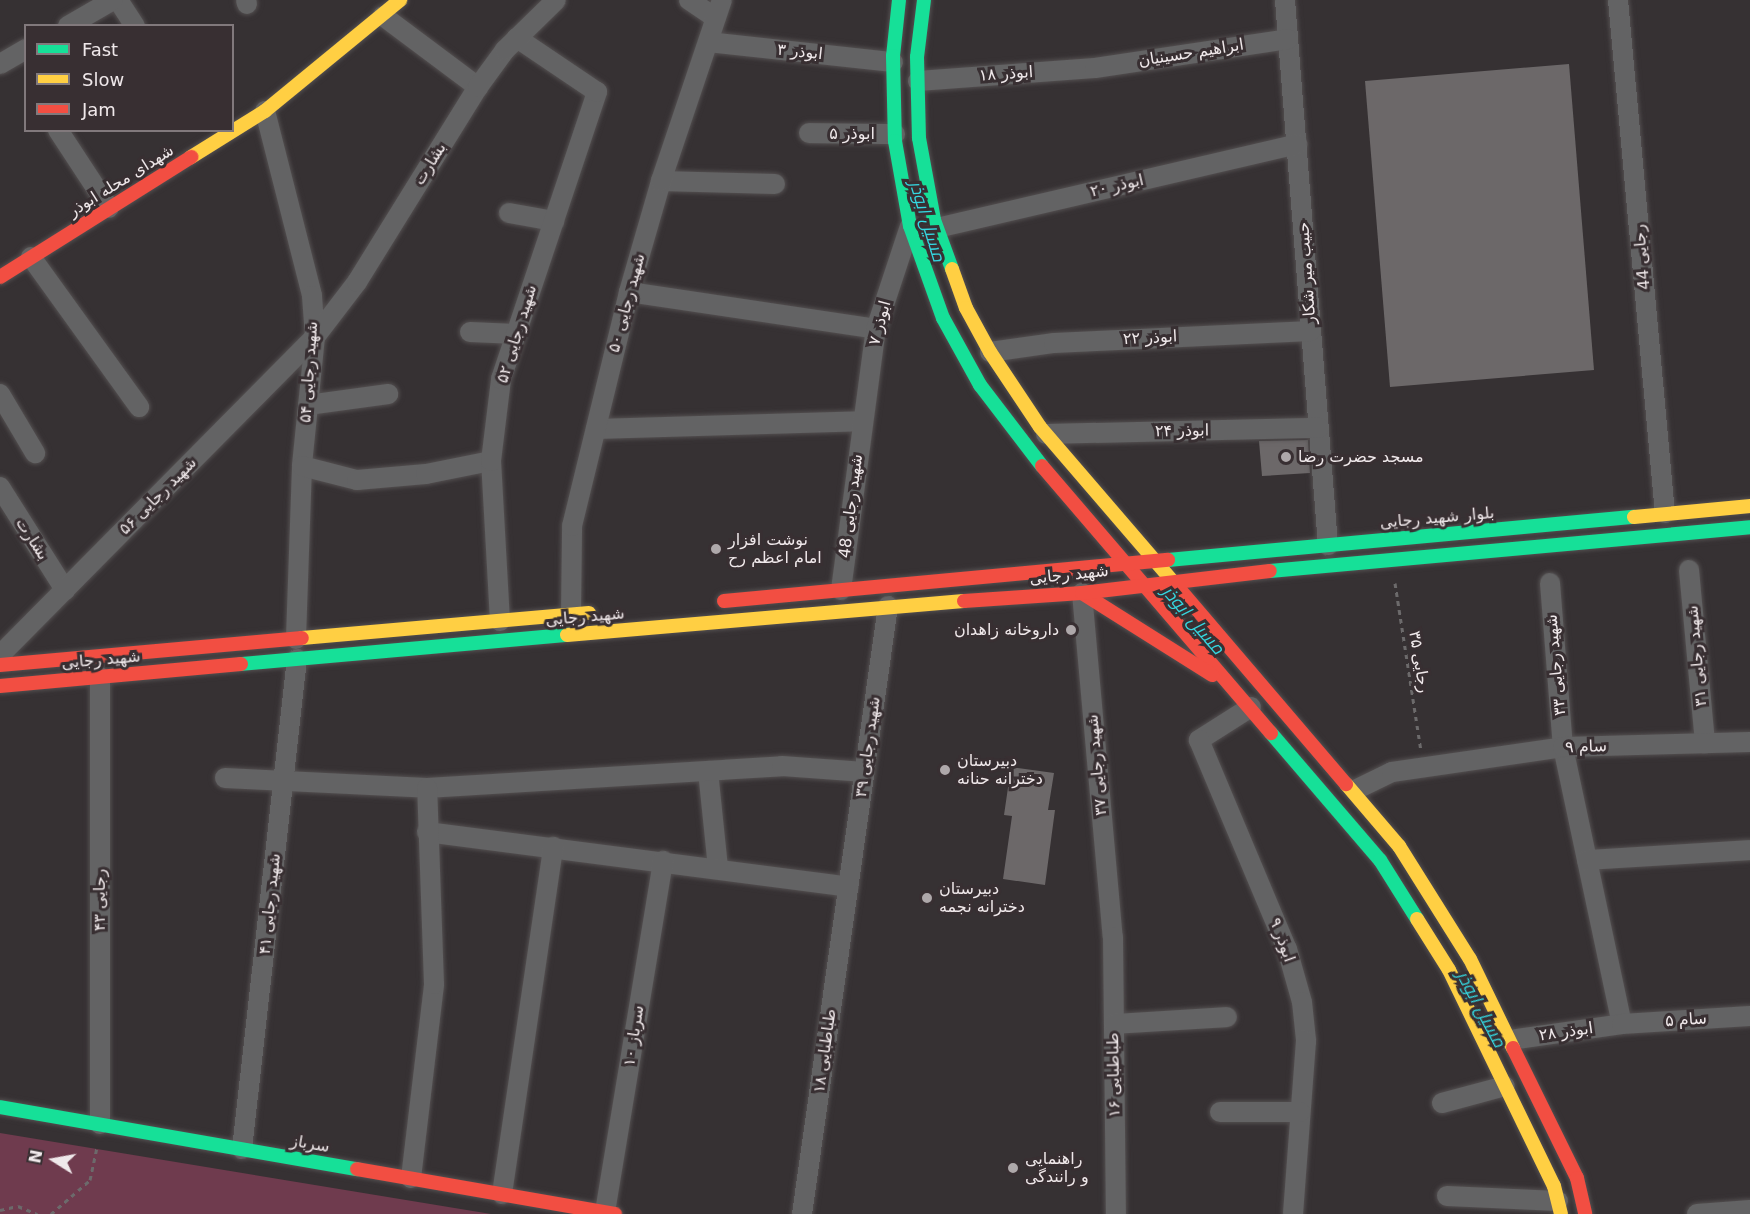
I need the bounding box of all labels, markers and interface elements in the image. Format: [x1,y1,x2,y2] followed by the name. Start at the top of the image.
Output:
[24,24,234,132] legend
[1137,35,1245,71] street label: ابراهیم حسینیان
[82,39,118,60] text: Fast
[776,40,824,64] street label: ابوذر ۳
[978,63,1034,85] street label: ابوذر ۱۸
[82,69,124,90] text: Slow
[82,99,116,120] text: Jam
[829,124,875,144] street label: ابوذر ۵
[410,139,450,189] street label: بشارت
[65,141,177,221] street label: شهدای محله ابوذر
[1088,171,1146,201] street label: ابوذر ۲۰
[904,178,950,264] water label: مسیل ابوذر
[1294,221,1320,325] street label: حبیب میر شکار
[1630,223,1654,291] street label: رجایی 44
[605,251,649,355] street label: شهید رجایی ۵۰
[493,283,541,385] street label: شهید رجایی ۵۲
[865,298,895,348] street label: ابوذر ۷
[296,321,322,423] street label: شهید رجایی ۵۴
[1122,327,1178,349] street label: ابوذر ۲۲
[1155,421,1209,441] street label: ابوذر ۲۴
[1298,447,1424,467] place label: مسجد حضرت رضا
[1279,450,1293,464] marker: مسجد حضرت رضا
[115,453,201,539] street label: شهید رجایی ۵۶
[835,453,867,559] street label: شهید رجایی 48
[1379,503,1495,533] street label: بلوار شهید رجایی
[11,514,53,564] street label: بشارت
[728,530,822,568] place label: نوشت افزار امام اعظم رح
[709,542,723,556] marker: نوشت افزار امام اعظم رح
[1029,561,1109,589] street label: شهید رجایی
[1157,581,1229,659] water label: مسیل ابوذر
[545,604,625,630] street label: شهید رجایی
[1683,605,1711,707] street label: شهید رجایی ۳۱
[1542,614,1570,716] street label: شهید رجایی ۳۳
[954,620,1059,640] place label: داروخانه زاهدان
[1064,623,1078,637] marker: داروخانه زاهدان
[1405,630,1433,694] street label: رجایی ۳۵
[61,647,141,673] street label: شهید رجایی
[851,695,885,799] street label: شهید رجایی ۳۹
[1083,714,1111,816] street label: شهید رجایی ۳۷
[1565,737,1607,757] street label: سام ۹
[957,751,1043,789] place label: دبیرستان دخترانه حنانه
[938,763,952,777] marker: دبیرستان دخترانه حنانه
[255,852,285,956] street label: شهید رجایی ۴۱
[90,869,110,931] street label: رجایی ۴۳
[939,879,1025,917] place label: دبیرستان دخترانه نجمه
[920,891,934,905] marker: دبیرستان دخترانه نجمه
[1265,915,1299,965] street label: ابوذر ۹
[1452,967,1510,1051] water label: مسیل ابوذر
[620,1004,648,1068] street label: سرباز ۱۰
[810,1008,840,1094] street label: طباطبایی ۱۸
[1664,1009,1708,1031] street label: سام ۵
[1538,1019,1594,1045] street label: ابوذر ۲۸
[1104,1032,1124,1118] street label: طباطبایی ۱۶
[24,1130,84,1190] north arrow
[289,1131,331,1157] street label: سرباز
[25,1148,46,1165] text: N
[1025,1149,1089,1187] place label: راهنمایی و رانندگی
[1006,1161,1020,1175] marker: راهنمایی و رانندگی

